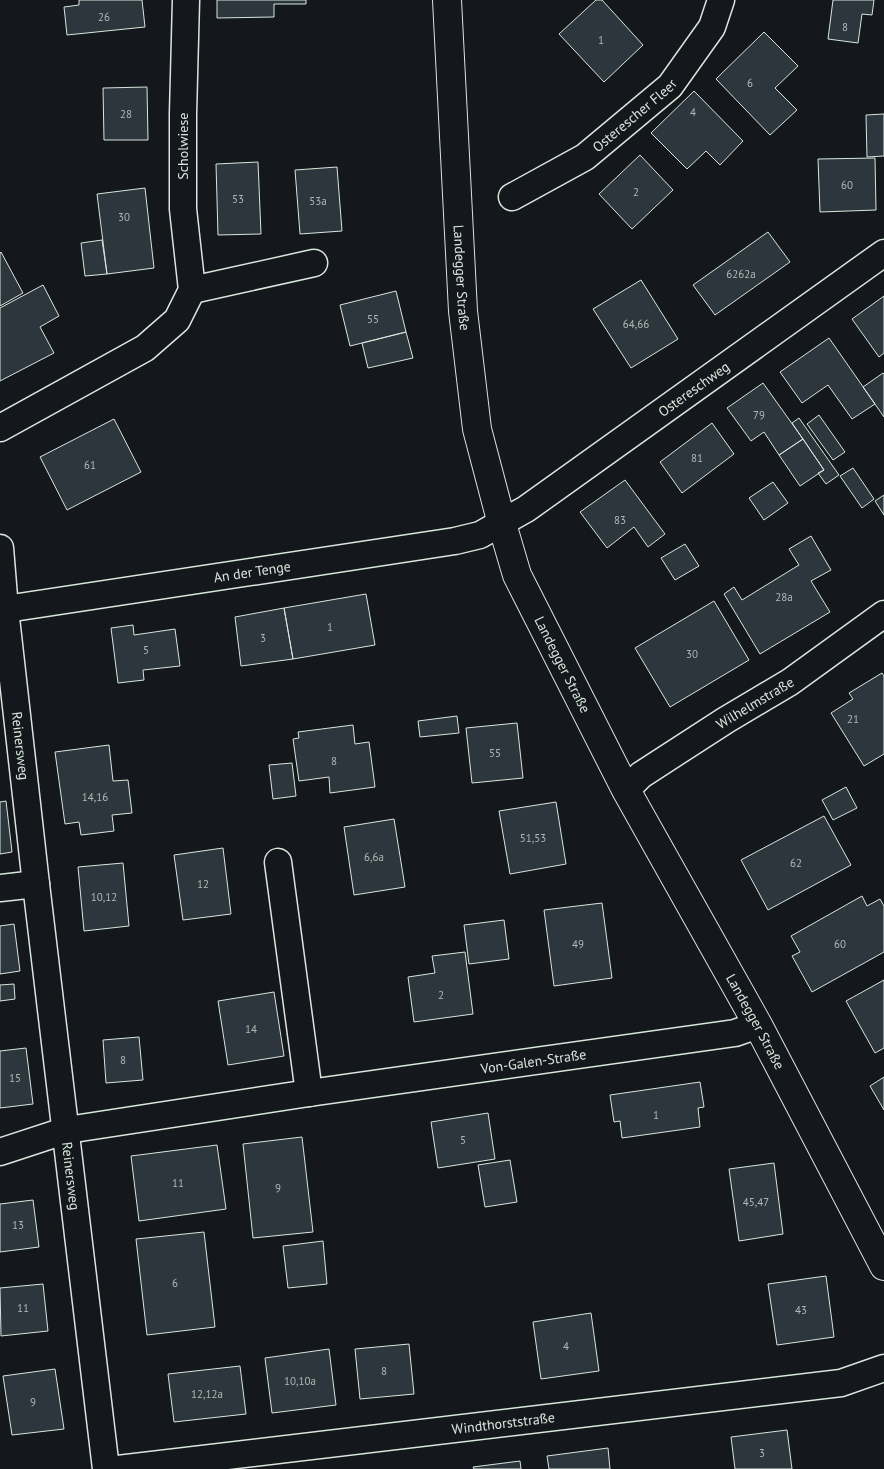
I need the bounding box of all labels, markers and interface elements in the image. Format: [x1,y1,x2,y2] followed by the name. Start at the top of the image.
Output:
[98,10,110,24] house number: 26
[842,20,848,34] house number: 8
[598,33,604,47] house number: 1
[589,75,681,156] street label: Osterescher Fleer
[747,76,753,90] house number: 6
[690,105,696,119] house number: 4
[120,107,132,121] house number: 28
[174,113,192,180] street label: Scholwiese
[841,178,853,192] house number: 60
[633,185,639,199] house number: 2
[232,192,244,206] house number: 53
[309,194,327,208] house number: 53a
[118,210,130,224] house number: 30
[450,224,474,332] street label: Landegger Straße
[726,267,756,281] house number: 6262a
[367,312,379,326] house number: 55
[623,317,649,331] house number: 64,66
[655,357,733,421] street label: Ostereschweg
[753,408,765,422] house number: 79
[691,451,703,465] house number: 81
[84,458,96,472] house number: 61
[614,513,626,527] house number: 83
[212,557,292,586] street label: An der Tenge
[775,590,793,604] house number: 28a
[530,613,594,716] street label: Landegger Straße
[327,620,333,634] house number: 1
[260,631,266,645] house number: 3
[143,643,149,657] house number: 5
[686,647,698,661] house number: 30
[713,673,797,733] street label: Wilhelmstraße
[8,711,33,781] street label: Reinersweg
[847,712,859,726] house number: 21
[489,746,501,760] house number: 55
[331,754,337,768] house number: 8
[82,790,108,804] house number: 14,16
[520,831,546,845] house number: 51,53
[364,850,384,864] house number: 6,6a
[790,856,802,870] house number: 62
[197,877,209,891] house number: 12
[91,890,117,904] house number: 10,12
[572,937,584,951] house number: 49
[834,937,846,951] house number: 60
[722,971,789,1072] street label: Landegger Straße
[438,988,444,1002] house number: 2
[245,1022,257,1036] house number: 14
[479,1045,587,1078] street label: Von-Galen-Straße
[120,1053,126,1067] house number: 8
[9,1071,21,1085] house number: 15
[653,1108,659,1122] house number: 1
[460,1133,466,1147] house number: 5
[58,1141,84,1211] street label: Reinersweg
[172,1176,184,1190] house number: 11
[275,1181,281,1195] house number: 9
[743,1195,769,1209] house number: 45,47
[12,1218,24,1232] house number: 13
[172,1276,178,1290] house number: 6
[17,1301,29,1315] house number: 11
[795,1303,807,1317] house number: 43
[563,1339,569,1353] house number: 4
[381,1364,387,1378] house number: 8
[284,1374,316,1388] house number: 10,10a
[191,1387,223,1401] house number: 12,12a
[30,1395,36,1409] house number: 9
[451,1408,556,1438] street label: Windthorststraße
[759,1446,765,1460] house number: 3

